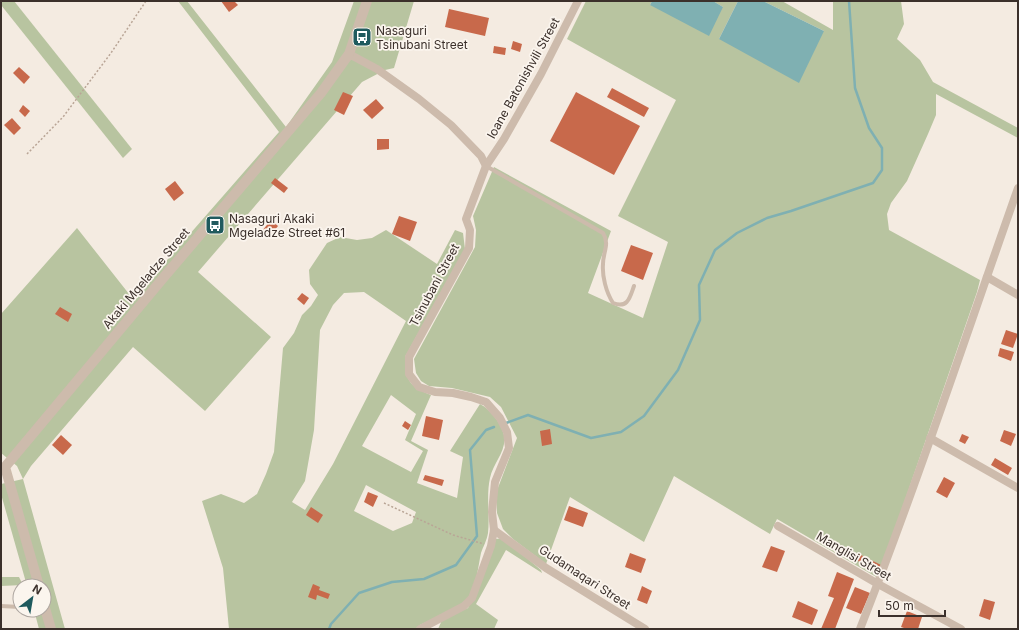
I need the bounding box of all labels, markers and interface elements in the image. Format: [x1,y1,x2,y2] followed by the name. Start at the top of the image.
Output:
[483,15,563,141] street label: Ioane Batonishvili Street
[376,23,468,52] place label: Nasaguri Tsinubani Street
[351,26,373,48] bus stop icon: Nasaguri Tsinubani Street
[229,211,345,240] place label: Nasaguri Akaki Mgeladze Street #61
[204,214,226,236] bus stop icon: Nasaguri Akaki Mgeladze Street #61
[99,224,193,332] street label: Akaki Mgeladze Street
[406,241,462,329] street label: Tsinubani Street
[814,528,894,584] street label: Manglisi Street
[536,542,634,612] street label: Gudamaqari Street
[12,578,52,618] north arrow
[30,581,44,598] text: N
[879,592,945,618] scale bar
[885,598,914,613] text: 50 m

